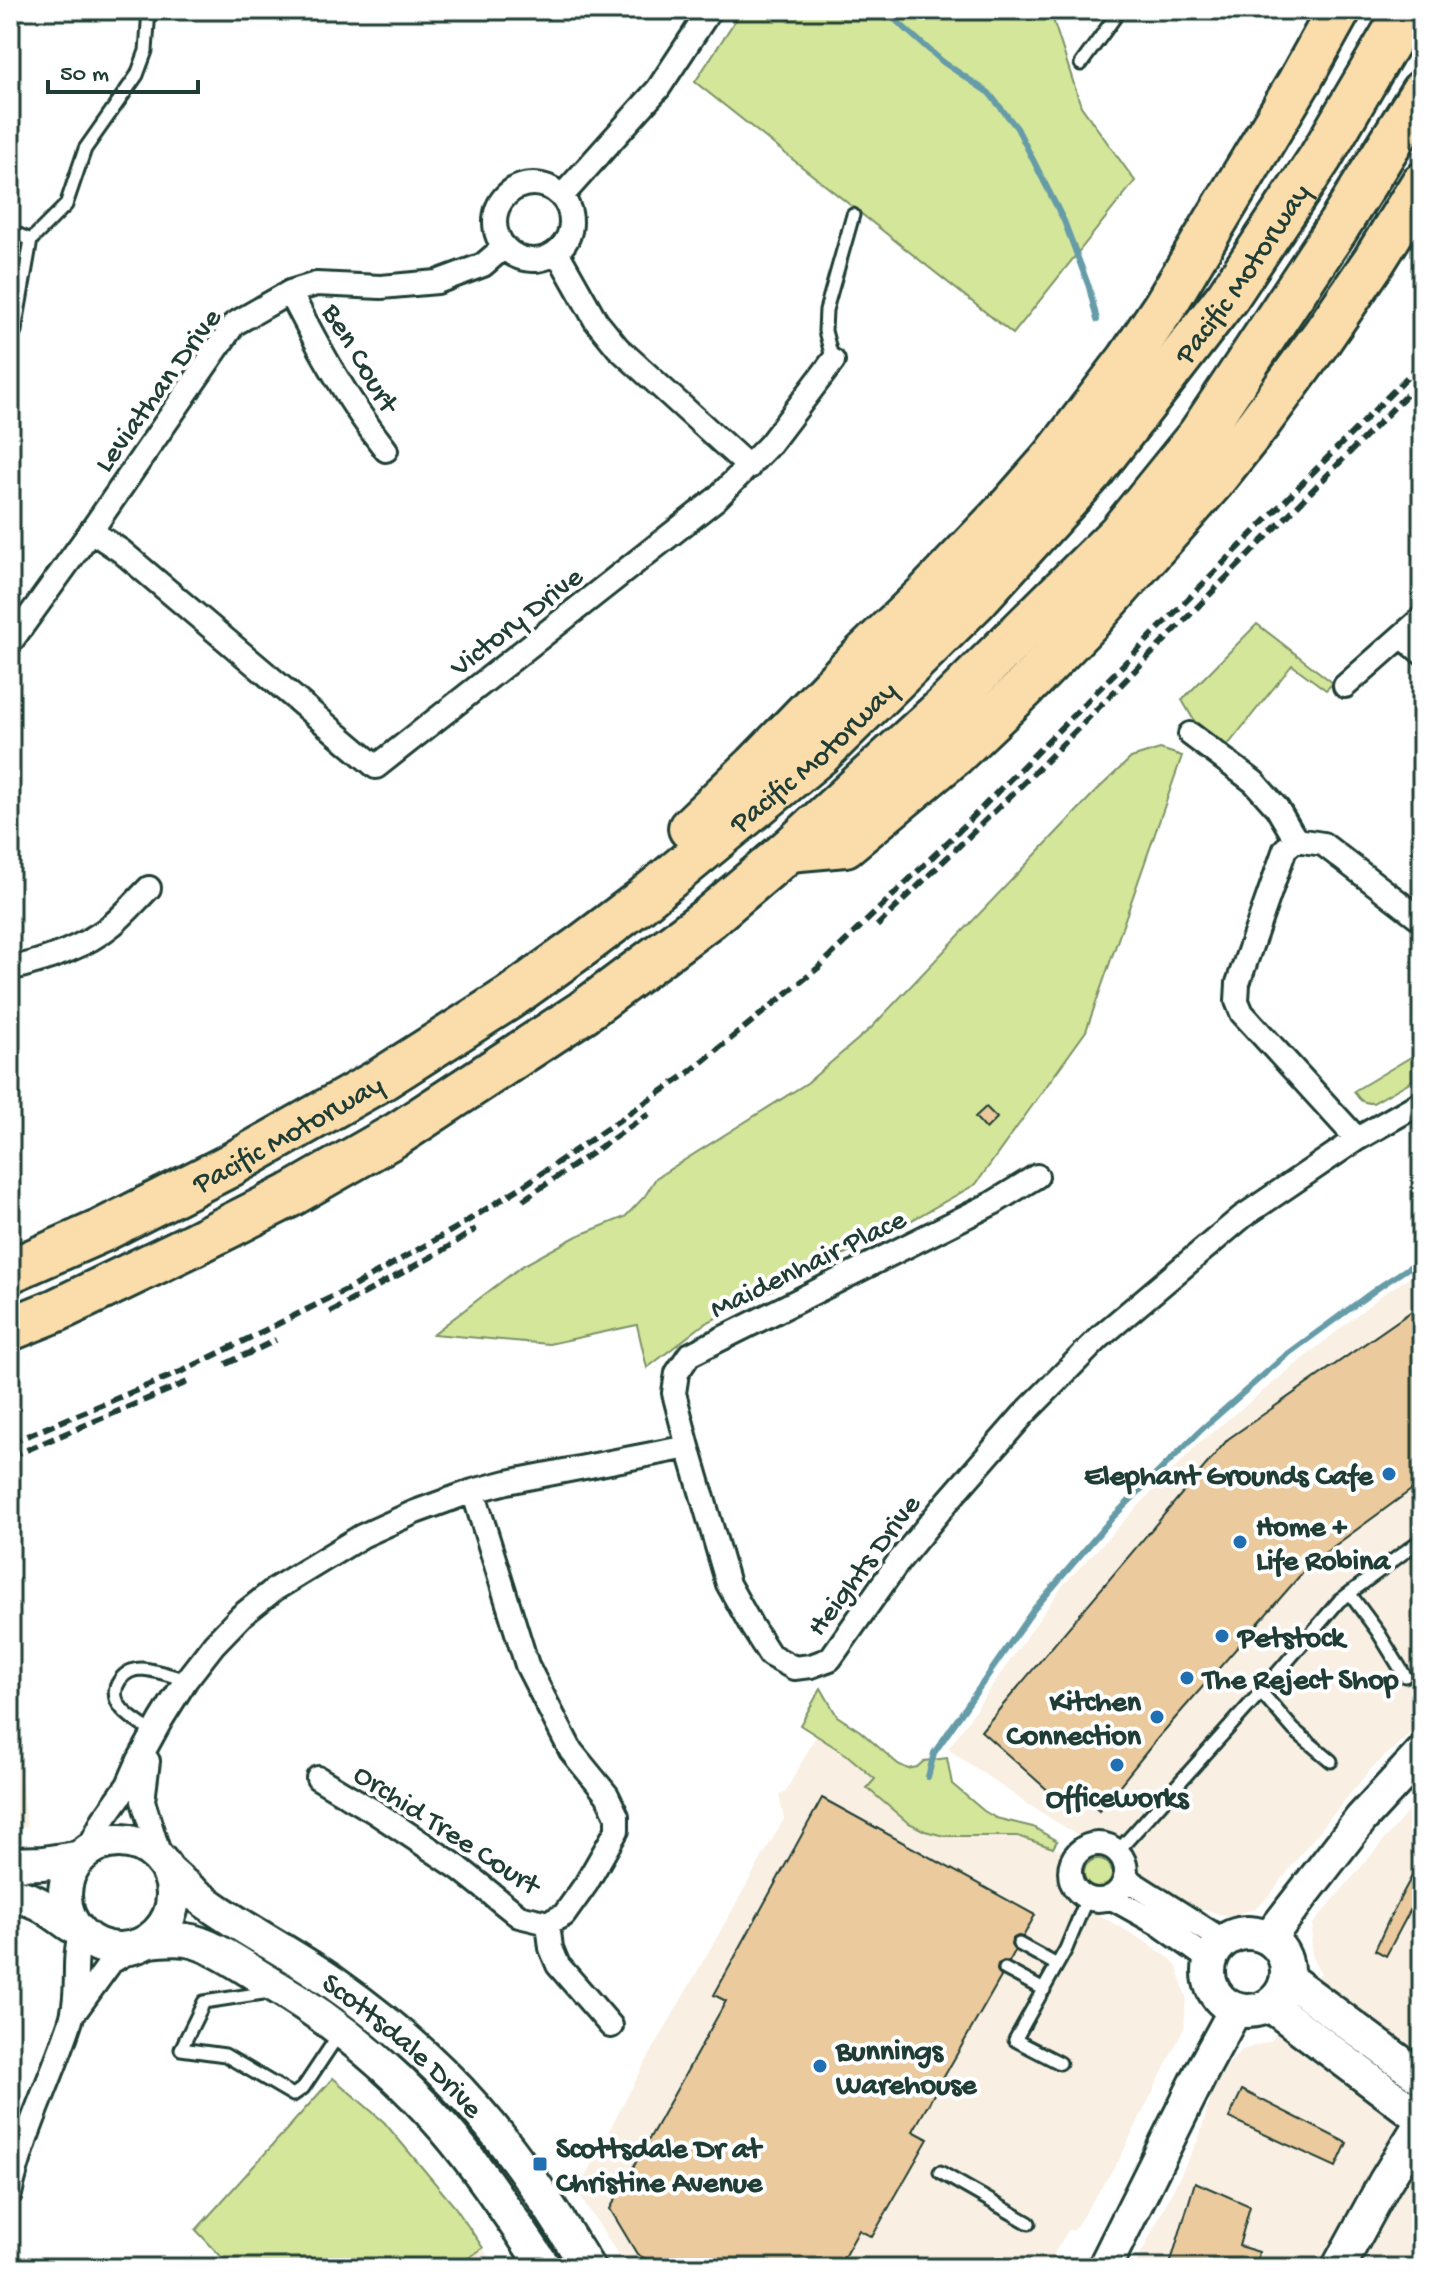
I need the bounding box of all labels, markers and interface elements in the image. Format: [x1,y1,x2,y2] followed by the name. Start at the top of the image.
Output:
[48,44,198,94] scale bar
[60,61,109,90] text: 50 m
[1168,178,1320,373] street label: Pacific Motorway
[311,298,406,423] street label: Ben Court
[88,302,231,481] street label: Leviathan Drive
[444,560,592,687] street label: Victory Drive
[723,675,906,844] street label: Pacific Motorway
[187,1069,391,1204] street label: Pacific Motorway
[705,1203,913,1329] street label: Maidenhair Place
[1084,1461,1375,1496] place label: Elephant Grounds Cafe
[1380,1465,1398,1483] marker: Elephant Grounds Cafe
[801,1489,930,1644] street label: Heights Drive
[1256,1512,1391,1581] place label: Home + Life Robina
[1231,1533,1249,1551] marker: Home + Life Robina
[1236,1623,1348,1658] place label: Petstock
[1213,1627,1231,1645] marker: Petstock
[1201,1665,1399,1700] place label: The Reject Shop
[1178,1669,1196,1687] marker: The Reject Shop
[1006,1687,1142,1756] place label: Kitchen Connection
[1148,1708,1166,1726] marker: Kitchen Connection
[1108,1756,1126,1774] marker: Officeworks
[346,1758,548,1907] street label: Orchid Tree Court
[1046,1783,1190,1818] place label: Officeworks
[314,1967,489,2127] street label: Scottsdale Drive
[835,2036,978,2105] place label: Bunnings Warehouse
[811,2057,829,2075] marker: Bunnings Warehouse
[556,2134,764,2203] place label: Scottsdale Dr at Christine Avenue
[531,2155,549,2173] marker: Scottsdale Dr at Christine Avenue

